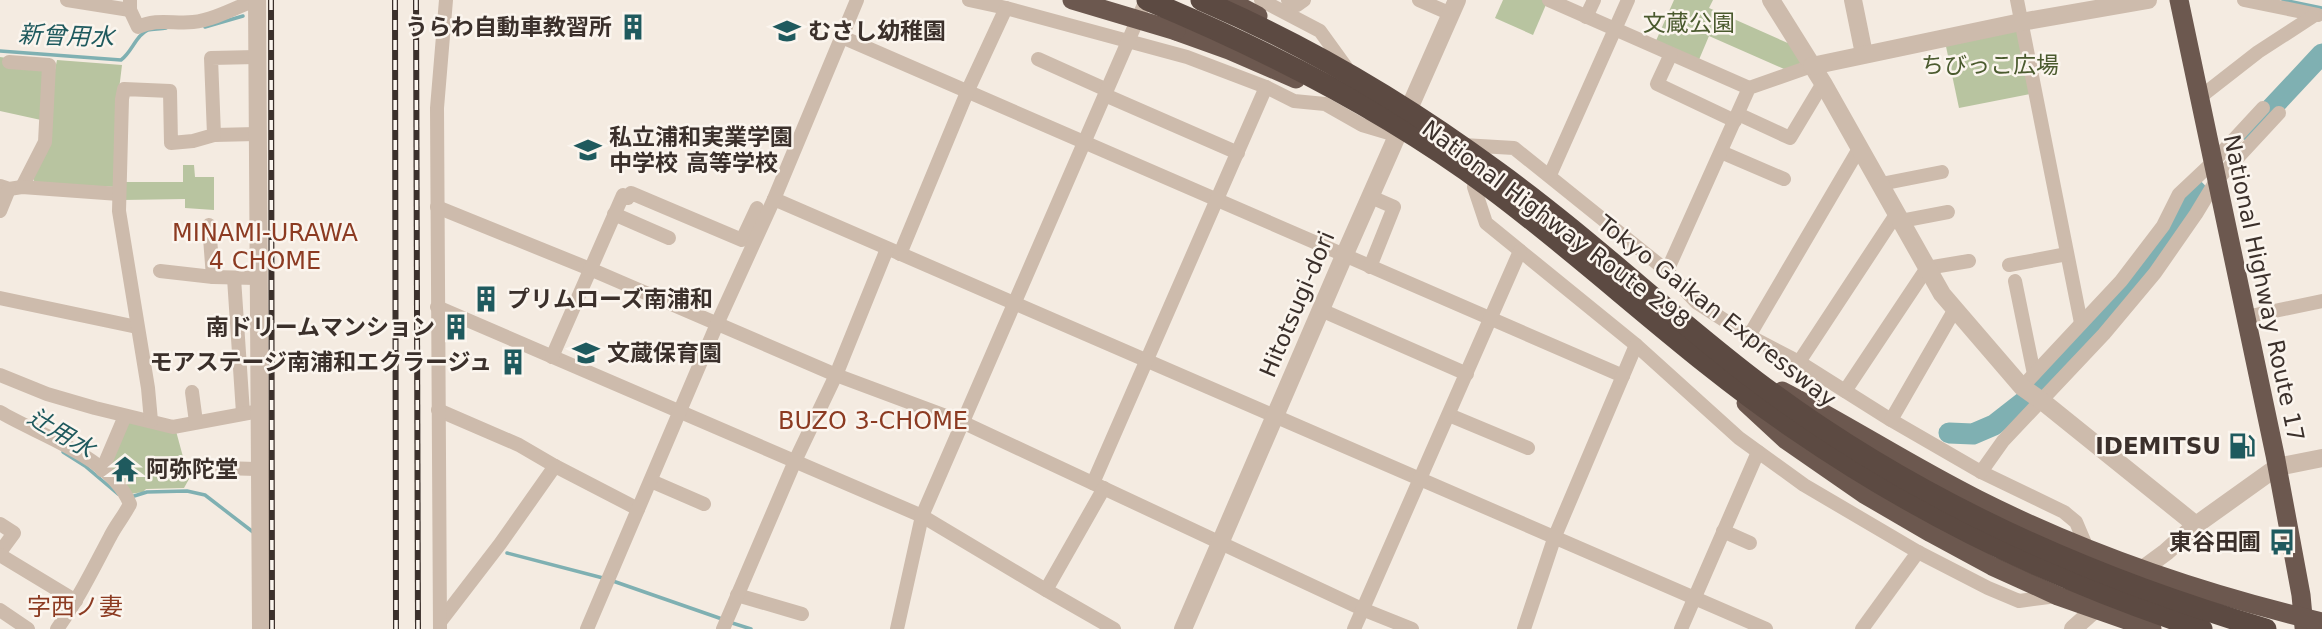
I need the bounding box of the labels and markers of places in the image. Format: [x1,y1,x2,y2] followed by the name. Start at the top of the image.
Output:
[618,12,648,42] building icon: うらわ自動車教習所
[405,14,612,40] place label: うらわ自動車教習所
[772,16,802,46] school or university icon: むさし幼稚園
[808,18,946,44] place label: むさし幼稚園
[609,124,793,176] place label: 私立浦和実業学園 中学校 高等学校
[573,135,603,165] school or university icon: 私立浦和実業学園 中学校 高等学校
[471,284,501,314] building icon: プリムローズ南浦和
[507,286,713,312] place label: プリムローズ南浦和
[441,312,471,342] building icon: 南ドリームマンション
[206,314,435,340] place label: 南ドリームマンション
[571,338,601,368] school or university icon: 文蔵保育園
[607,340,722,366] place label: 文蔵保育園
[498,347,528,377] building icon: モアステージ南浦和エクラージュ
[150,349,492,375] place label: モアステージ南浦和エクラージュ
[2227,431,2257,461] fuel station icon: IDEMITSU
[2095,433,2221,459] place label: IDEMITSU
[110,454,140,484] temple icon: 阿弥陀堂
[146,456,238,482] place label: 阿弥陀堂
[2267,527,2297,557] bus stop icon: 東谷田圃
[2169,529,2261,555] place label: 東谷田圃

